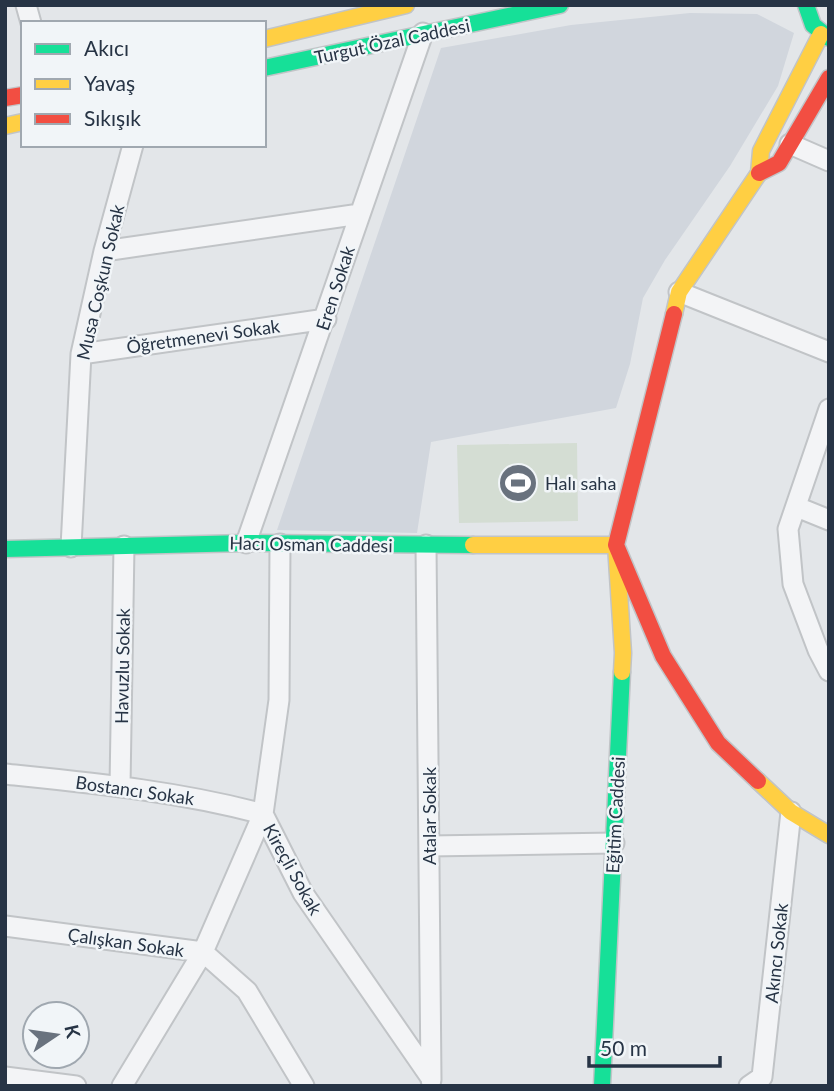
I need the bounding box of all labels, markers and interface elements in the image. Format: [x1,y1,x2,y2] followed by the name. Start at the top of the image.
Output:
[312,14,472,68] street label: Turgut Özal Caddesi
[21,21,266,147] legend
[84,35,129,60] text: Akıcı
[84,70,135,95] text: Yavaş
[84,105,141,130] text: Sıkışık
[71,201,129,362] street label: Musa Coşkun Sokak
[311,242,359,333] street label: Eren Sokak
[125,314,282,358] street label: Öğretmenevi Sokak
[497,462,539,504] sports icon: Halı saha
[545,472,616,494] place label: Halı saha
[229,532,393,556] street label: Hacı Osman Caddesi
[110,607,134,724] street label: Havuzlu Sokak
[601,756,629,874] street label: Eğitim Caddesi
[418,766,440,865] street label: Atalar Sokak
[74,771,197,809] street label: Bostancı Sokak
[259,820,327,919] street label: Kireçli Sokak
[760,901,792,1004] street label: Akıncı Sokak
[66,923,186,961] street label: Çalışkan Sokak
[21,1000,91,1070] north arrow
[60,1022,86,1041] text: K
[589,1024,720,1068] scale bar
[600,1035,647,1060] text: 50 m

